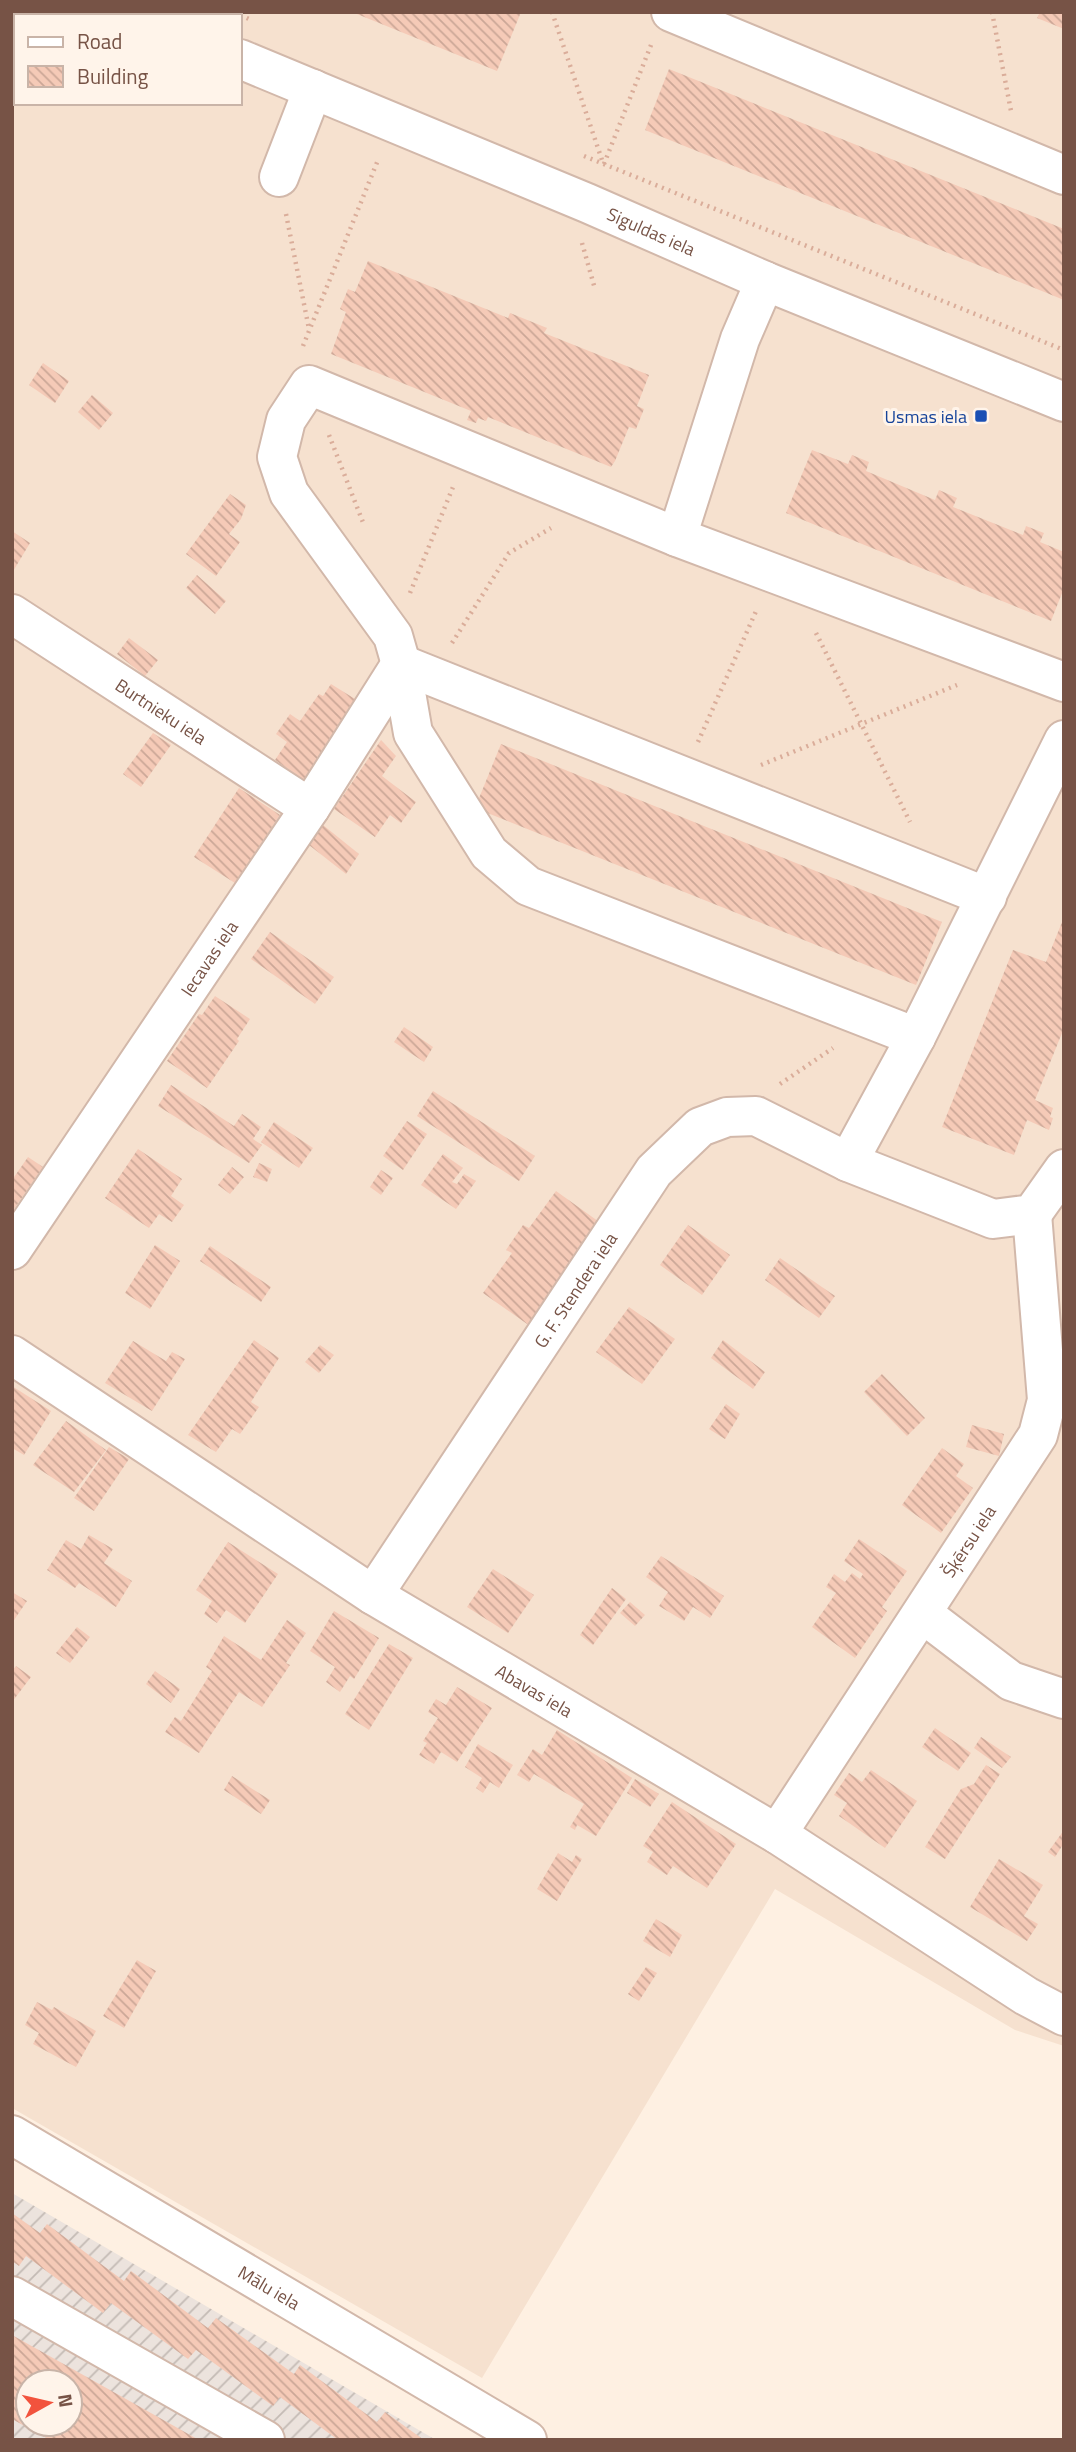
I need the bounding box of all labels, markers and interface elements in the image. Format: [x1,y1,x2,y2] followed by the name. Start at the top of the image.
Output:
[14,14,242,105] legend
[77,25,122,57] text: Road
[77,60,149,92] text: Building
[603,200,700,262] street label: Siguldas iela
[885,403,967,430] place label: Usmas iela
[973,408,989,424] marker: Usmas iela
[110,671,212,751] street label: Burtnieku iela
[173,915,244,1001] street label: Iecavas iela
[527,1227,623,1353] street label: G. F. Stendera iela
[935,1500,1002,1583] street label: Šķērsu iela
[491,1657,578,1724] street label: Abavas iela
[233,2258,305,2316] street label: Mālu iela
[14,2368,84,2438] north arrow
[51,2392,82,2409] text: N

